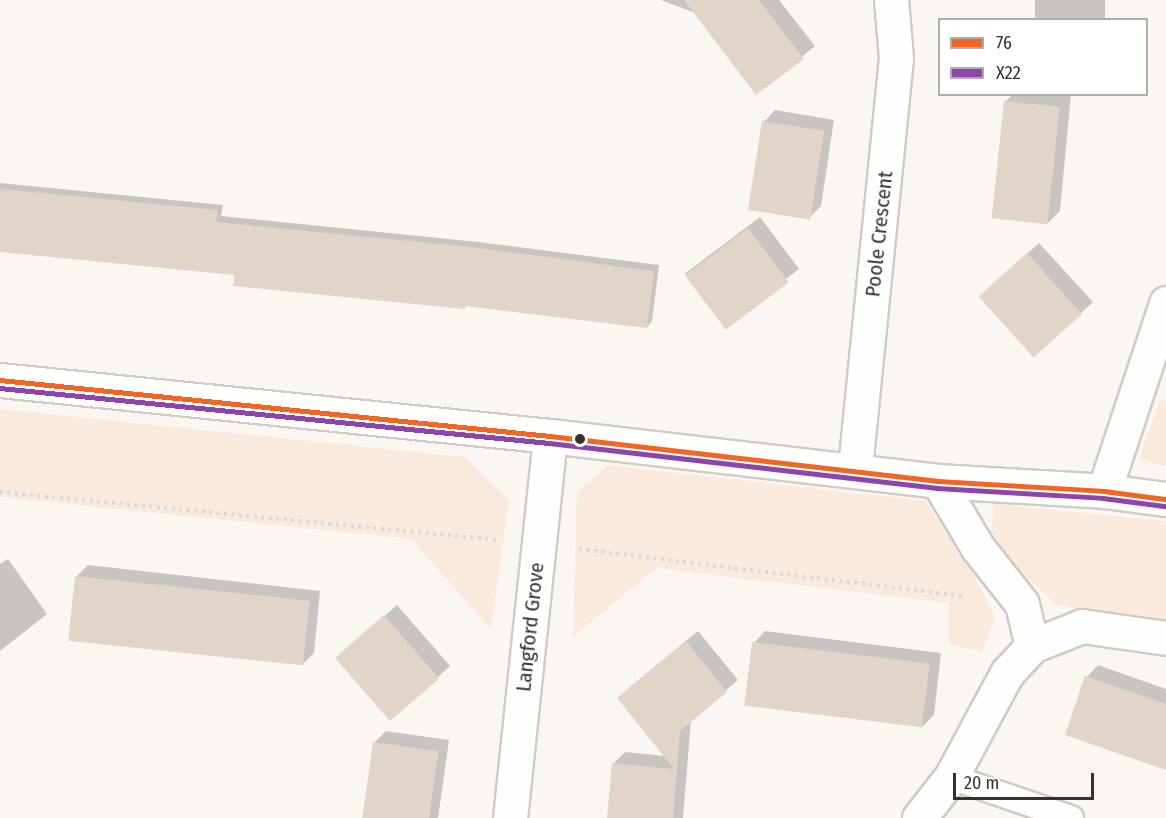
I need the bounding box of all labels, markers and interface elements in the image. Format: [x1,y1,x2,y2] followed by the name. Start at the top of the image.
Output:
[938,18,1148,96] legend
[996,32,1012,54] text: 76
[996,62,1021,84] text: X22
[860,170,898,298] street label: Poole Crescent
[574,433,586,445] unlabelled marker
[511,561,549,693] street label: Langford Grove
[956,761,1097,799] scale bar
[964,772,999,794] text: 20 m

